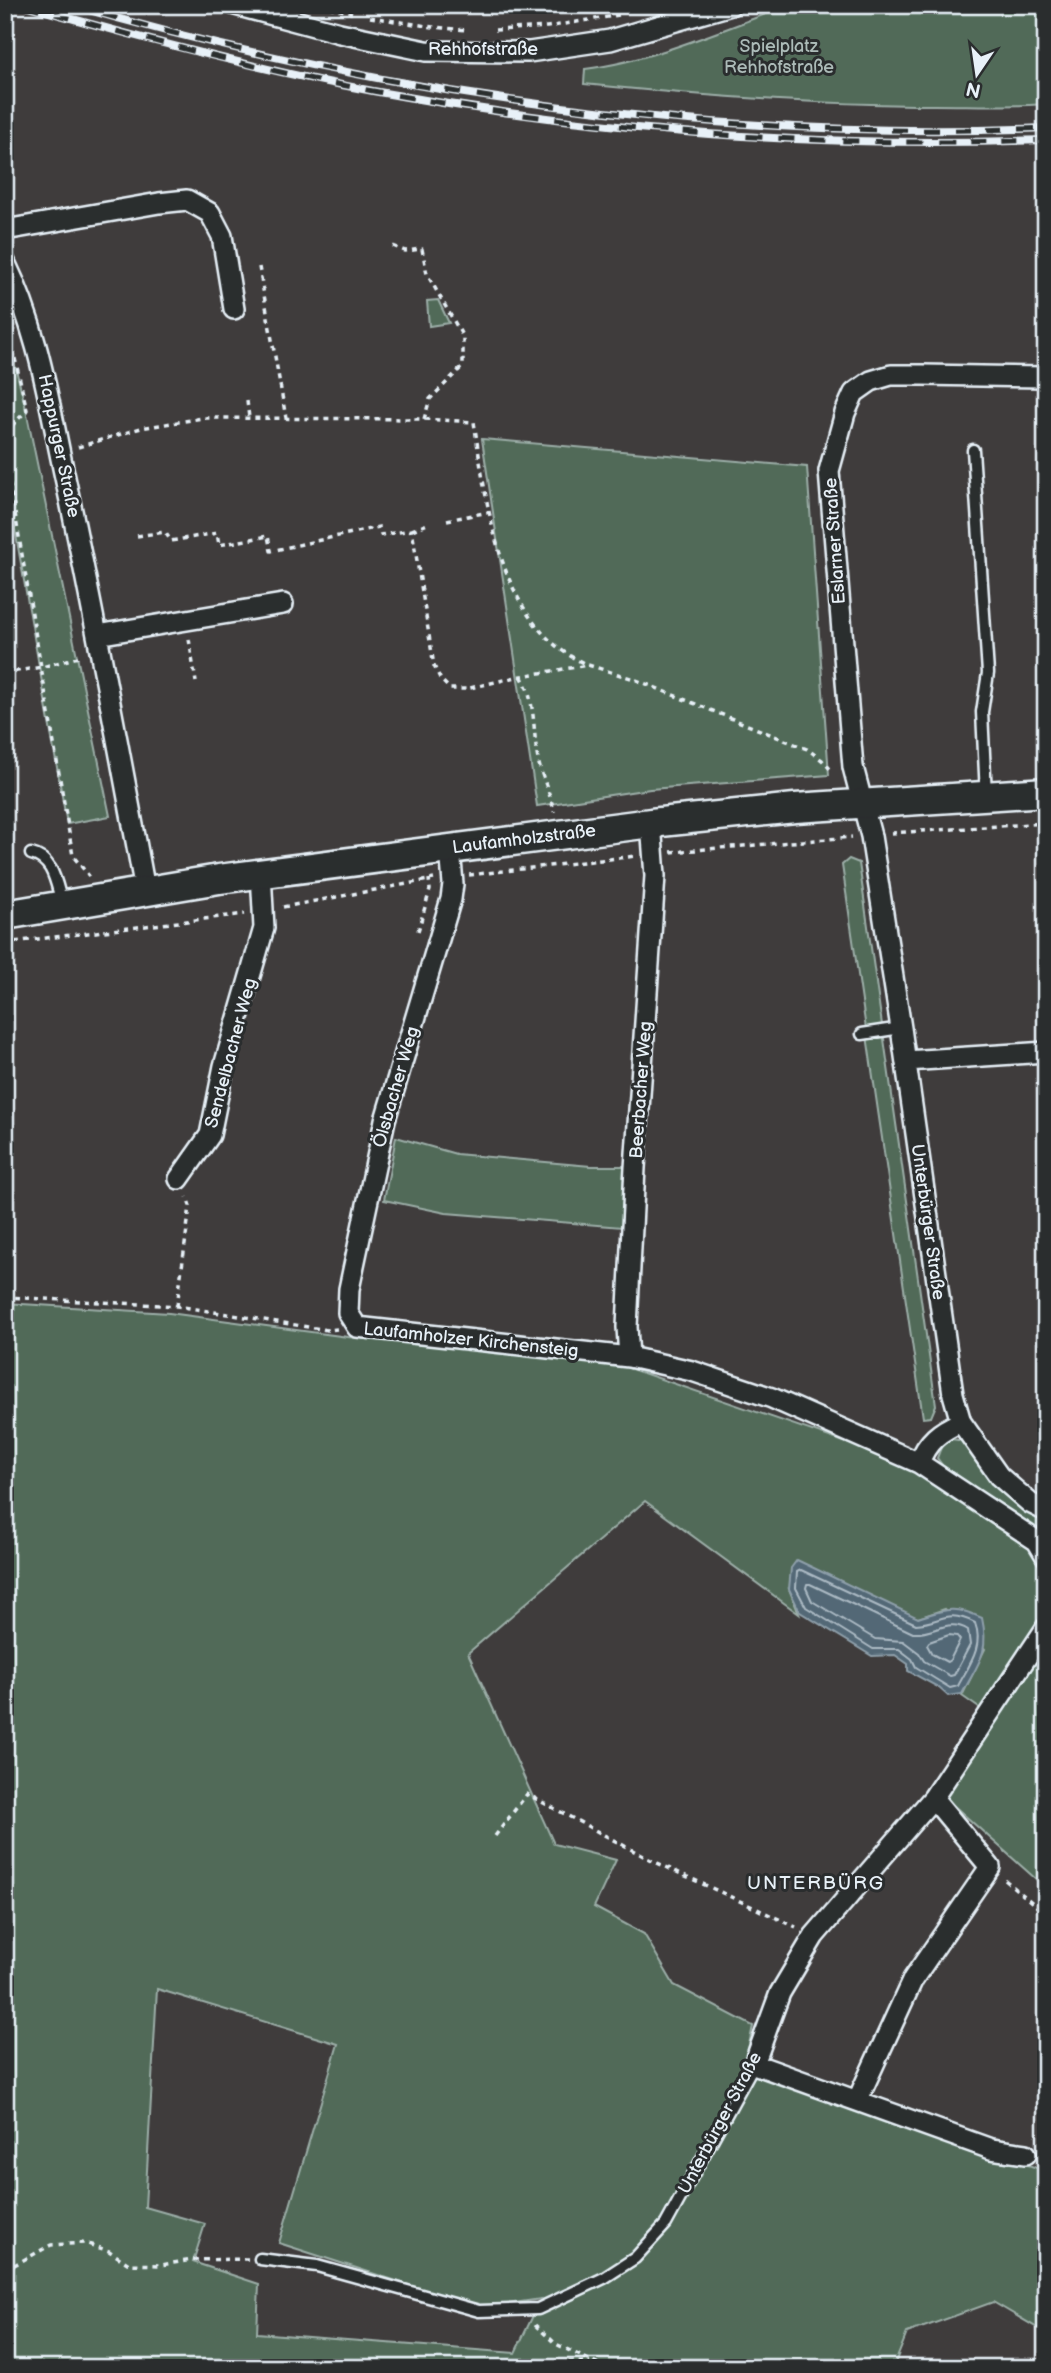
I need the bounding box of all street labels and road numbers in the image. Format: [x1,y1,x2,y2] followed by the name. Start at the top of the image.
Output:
[428,39,538,60] street label: Rehhofstraße
[34,373,84,520] street label: Happurger Straße
[820,477,850,605] street label: Eslarner Straße
[451,820,597,858] street label: Laufamholzstraße
[201,976,261,1130] street label: Sendelbacher Weg
[626,1021,656,1159] street label: Beerbacher Weg
[368,1024,423,1150] street label: Ölsbacher Weg
[907,1143,949,1302] street label: Unterbürger Straße
[362,1318,580,1362] street label: Laufamholzer Kirchensteig
[674,2048,766,2197] street label: Unterbürger Straße

